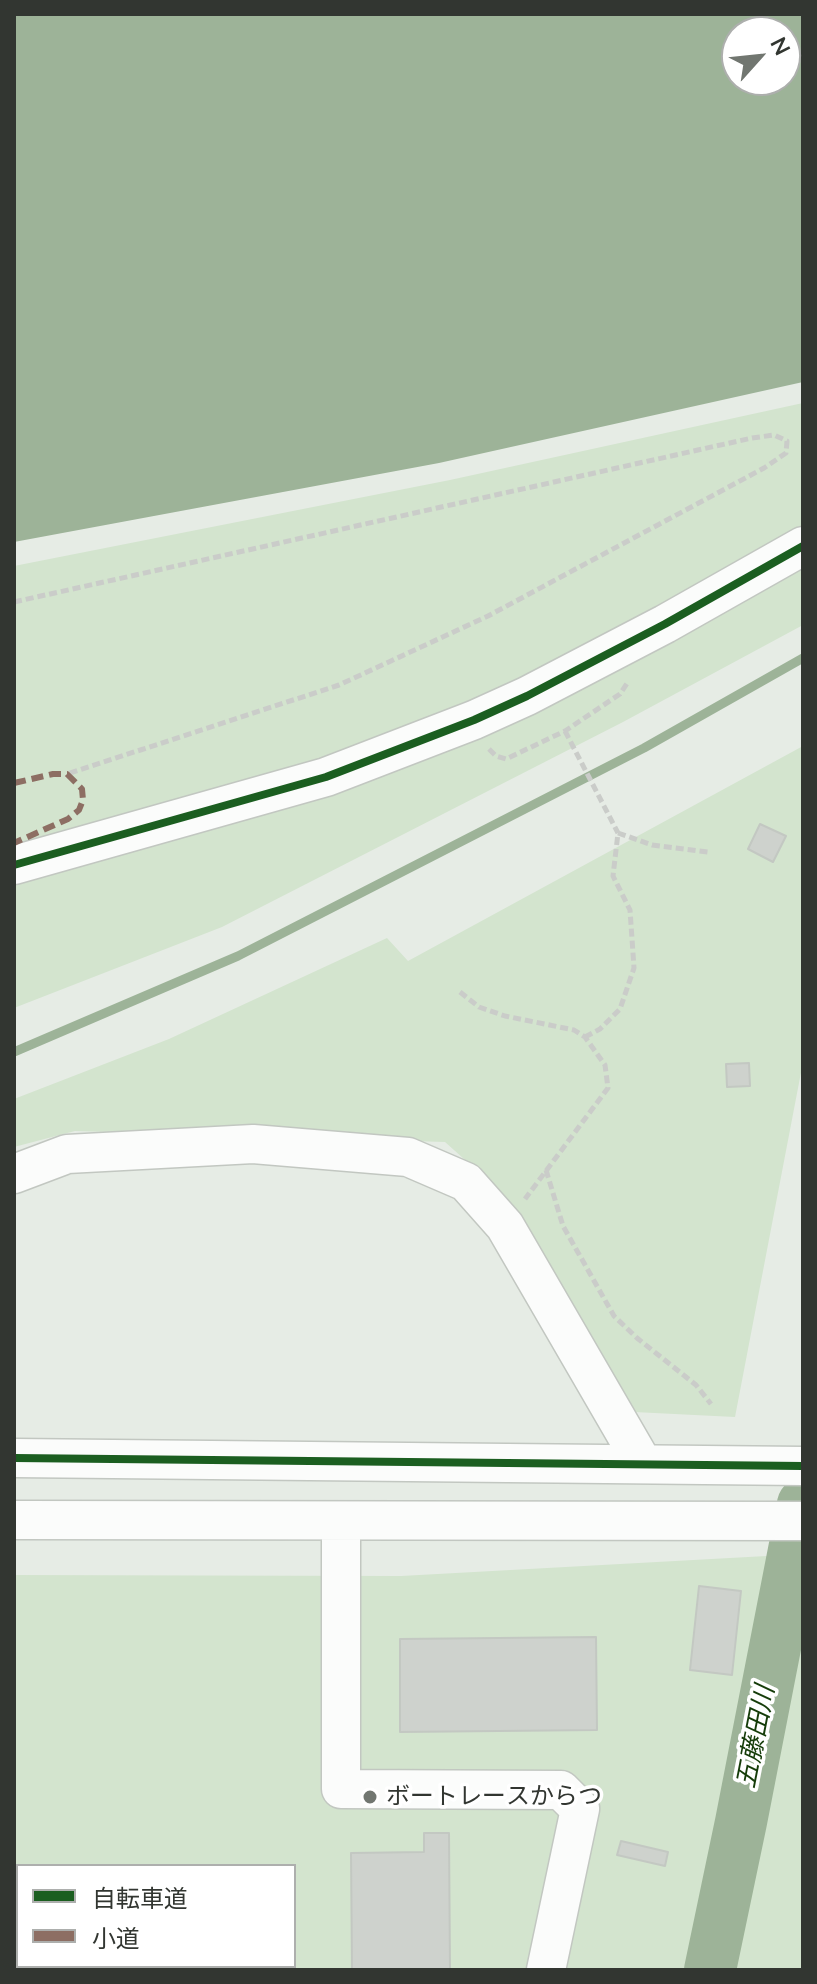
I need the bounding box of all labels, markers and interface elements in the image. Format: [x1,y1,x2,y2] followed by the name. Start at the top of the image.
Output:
[721,16,801,96] north arrow
[764,32,797,60] text: N
[731,1683,781,1791] water label: 五藤田川
[386,1783,602,1811] place label: ボートレースからつ
[361,1788,379,1806] marker: ボートレースからつ
[16,1864,296,1968] legend
[92,1883,188,1913] text: 自転車道
[92,1923,140,1953] text: 小道

